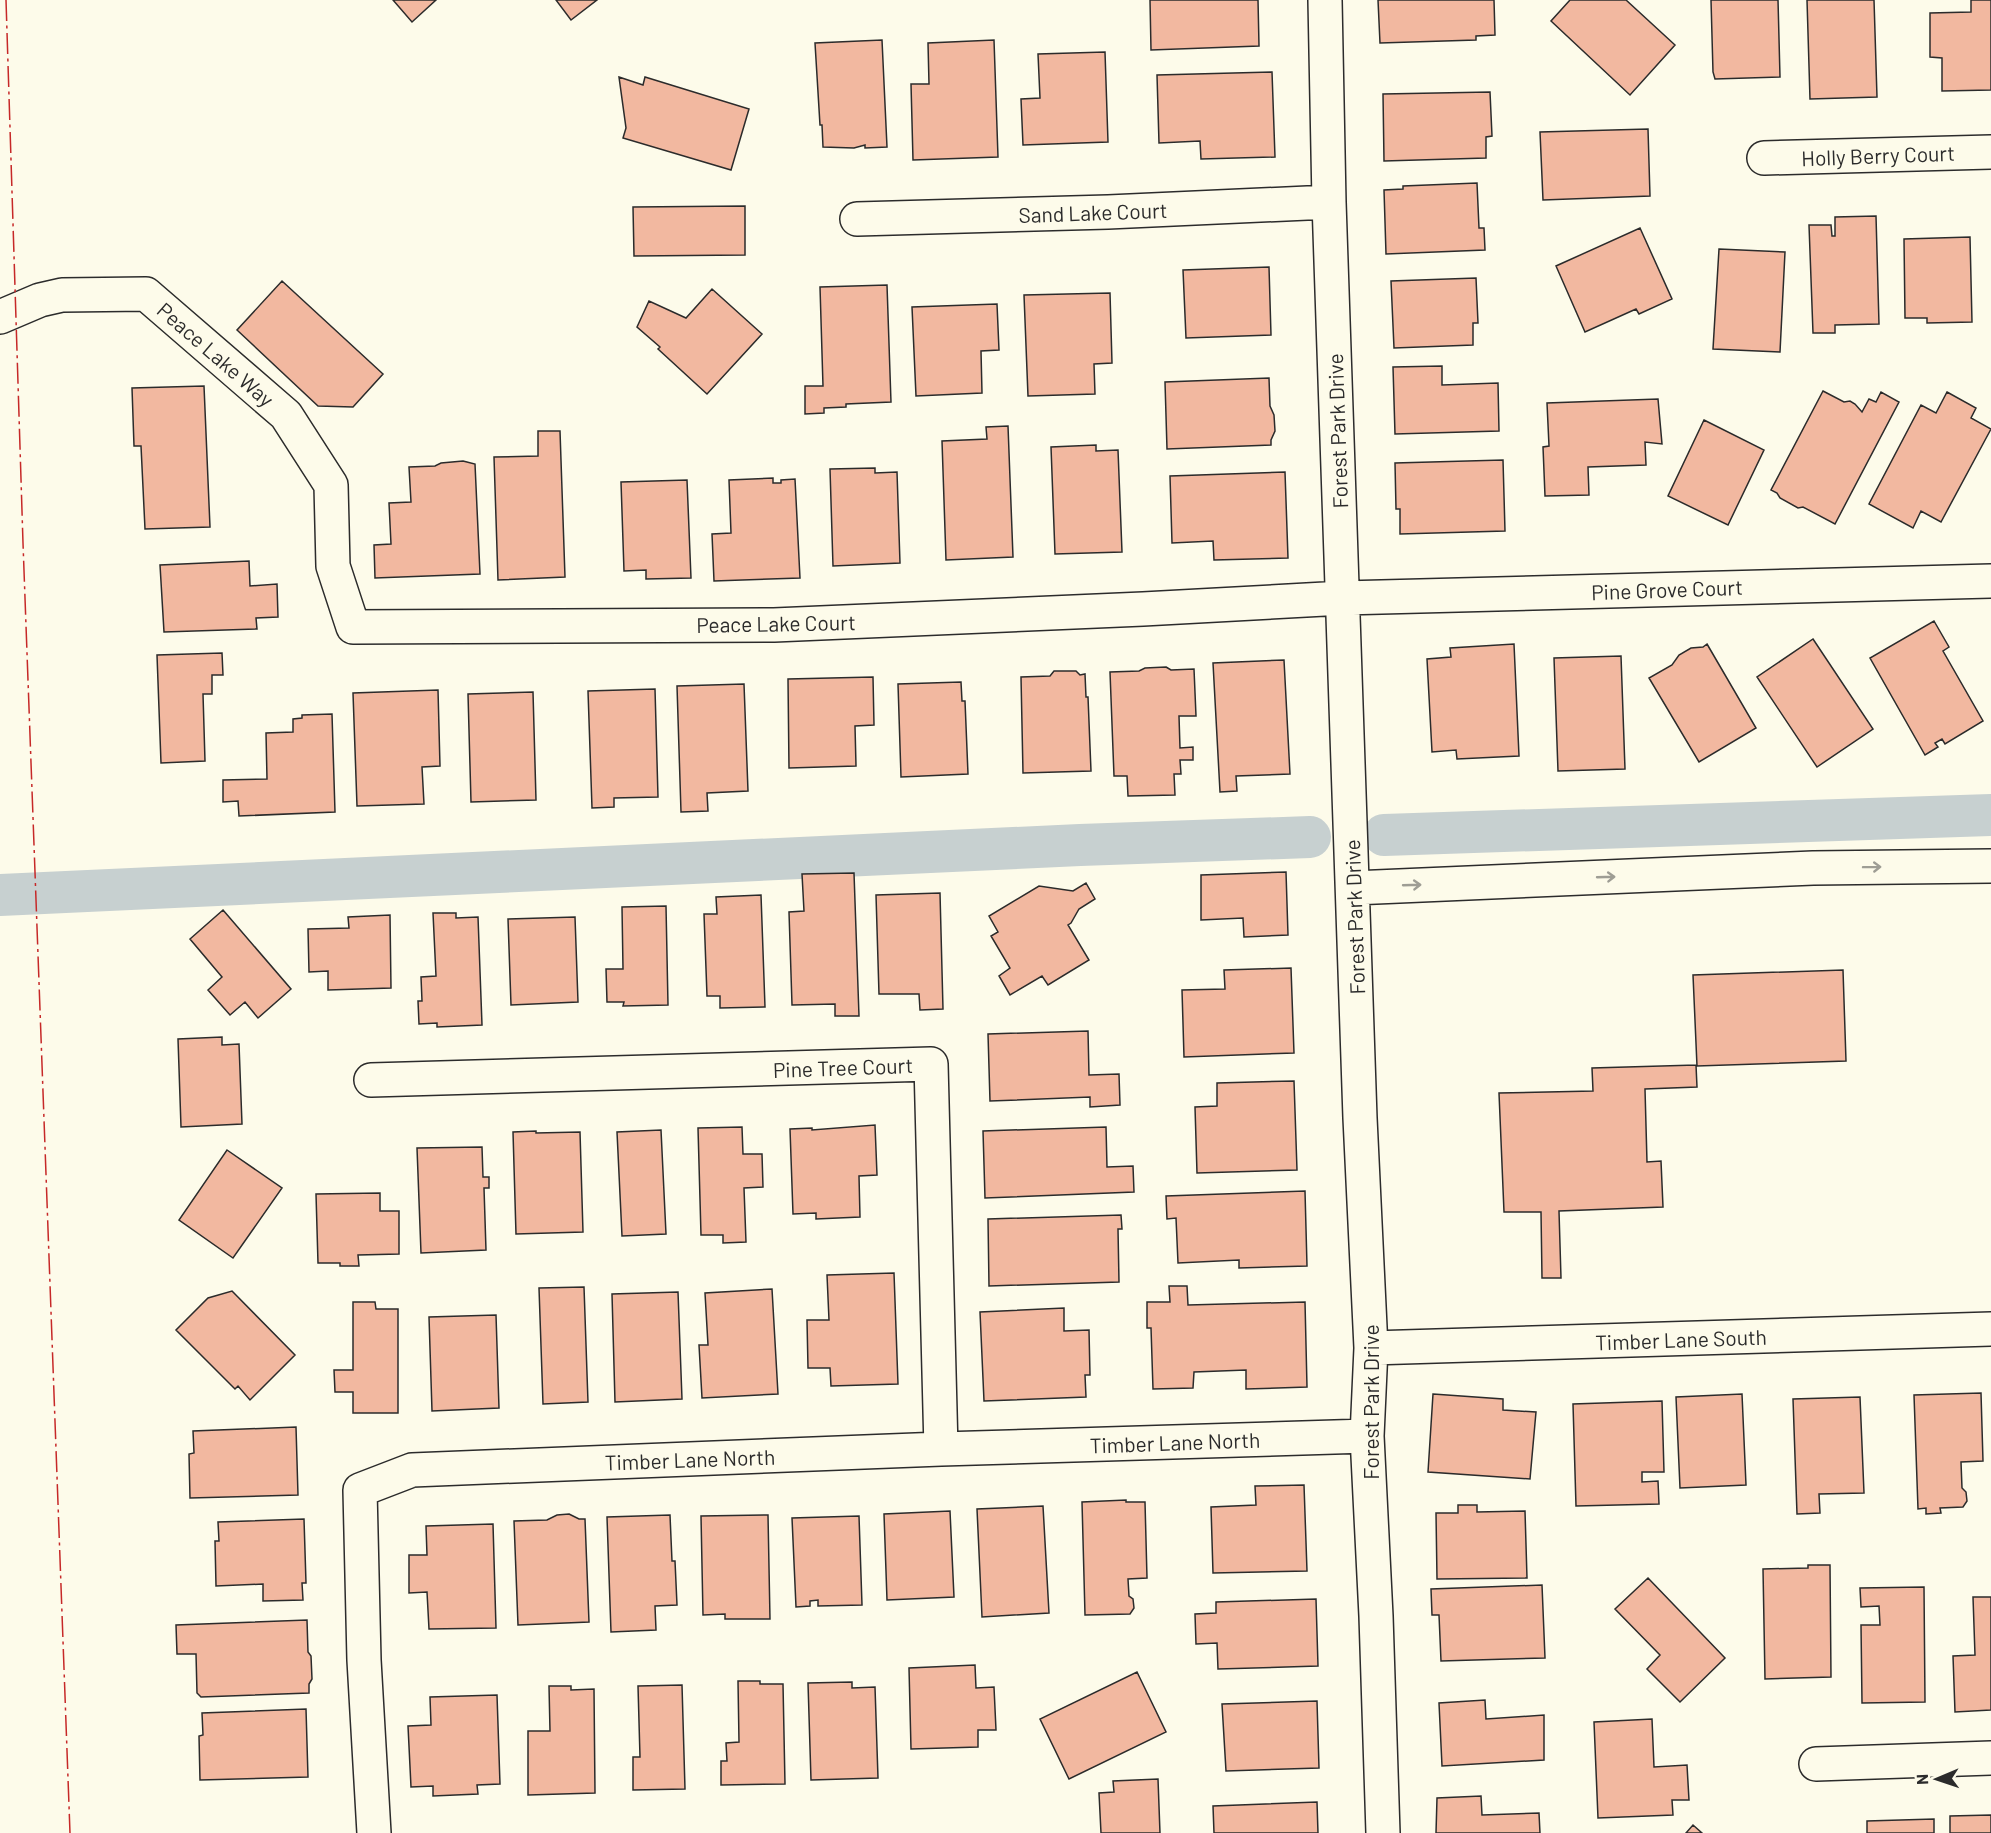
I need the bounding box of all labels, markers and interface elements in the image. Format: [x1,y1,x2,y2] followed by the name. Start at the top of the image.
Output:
[1801,140,1955,170] street label: Holly Berry Court
[1018,197,1168,227] street label: Sand Lake Court
[153,297,280,412] street label: Peace Lake Way
[1322,353,1352,509] street label: Forest Park Drive
[1591,574,1743,604] street label: Pine Grove Court
[696,609,856,637] street label: Peace Lake Court
[1339,839,1369,995] street label: Forest Park Drive
[1861,861,1881,873] one-way arrow
[1596,872,1616,883] one-way arrow
[1401,880,1421,891] one-way arrow
[772,1052,914,1082] street label: Pine Tree Court
[1358,1324,1383,1480] street label: Forest Park Drive
[1595,1324,1767,1354] street label: Timber Lane South
[1089,1427,1261,1457] street label: Timber Lane North
[604,1444,776,1474] street label: Timber Lane North
[1907,1749,1967,1809] north arrow
[1912,1774,1931,1785] text: N

